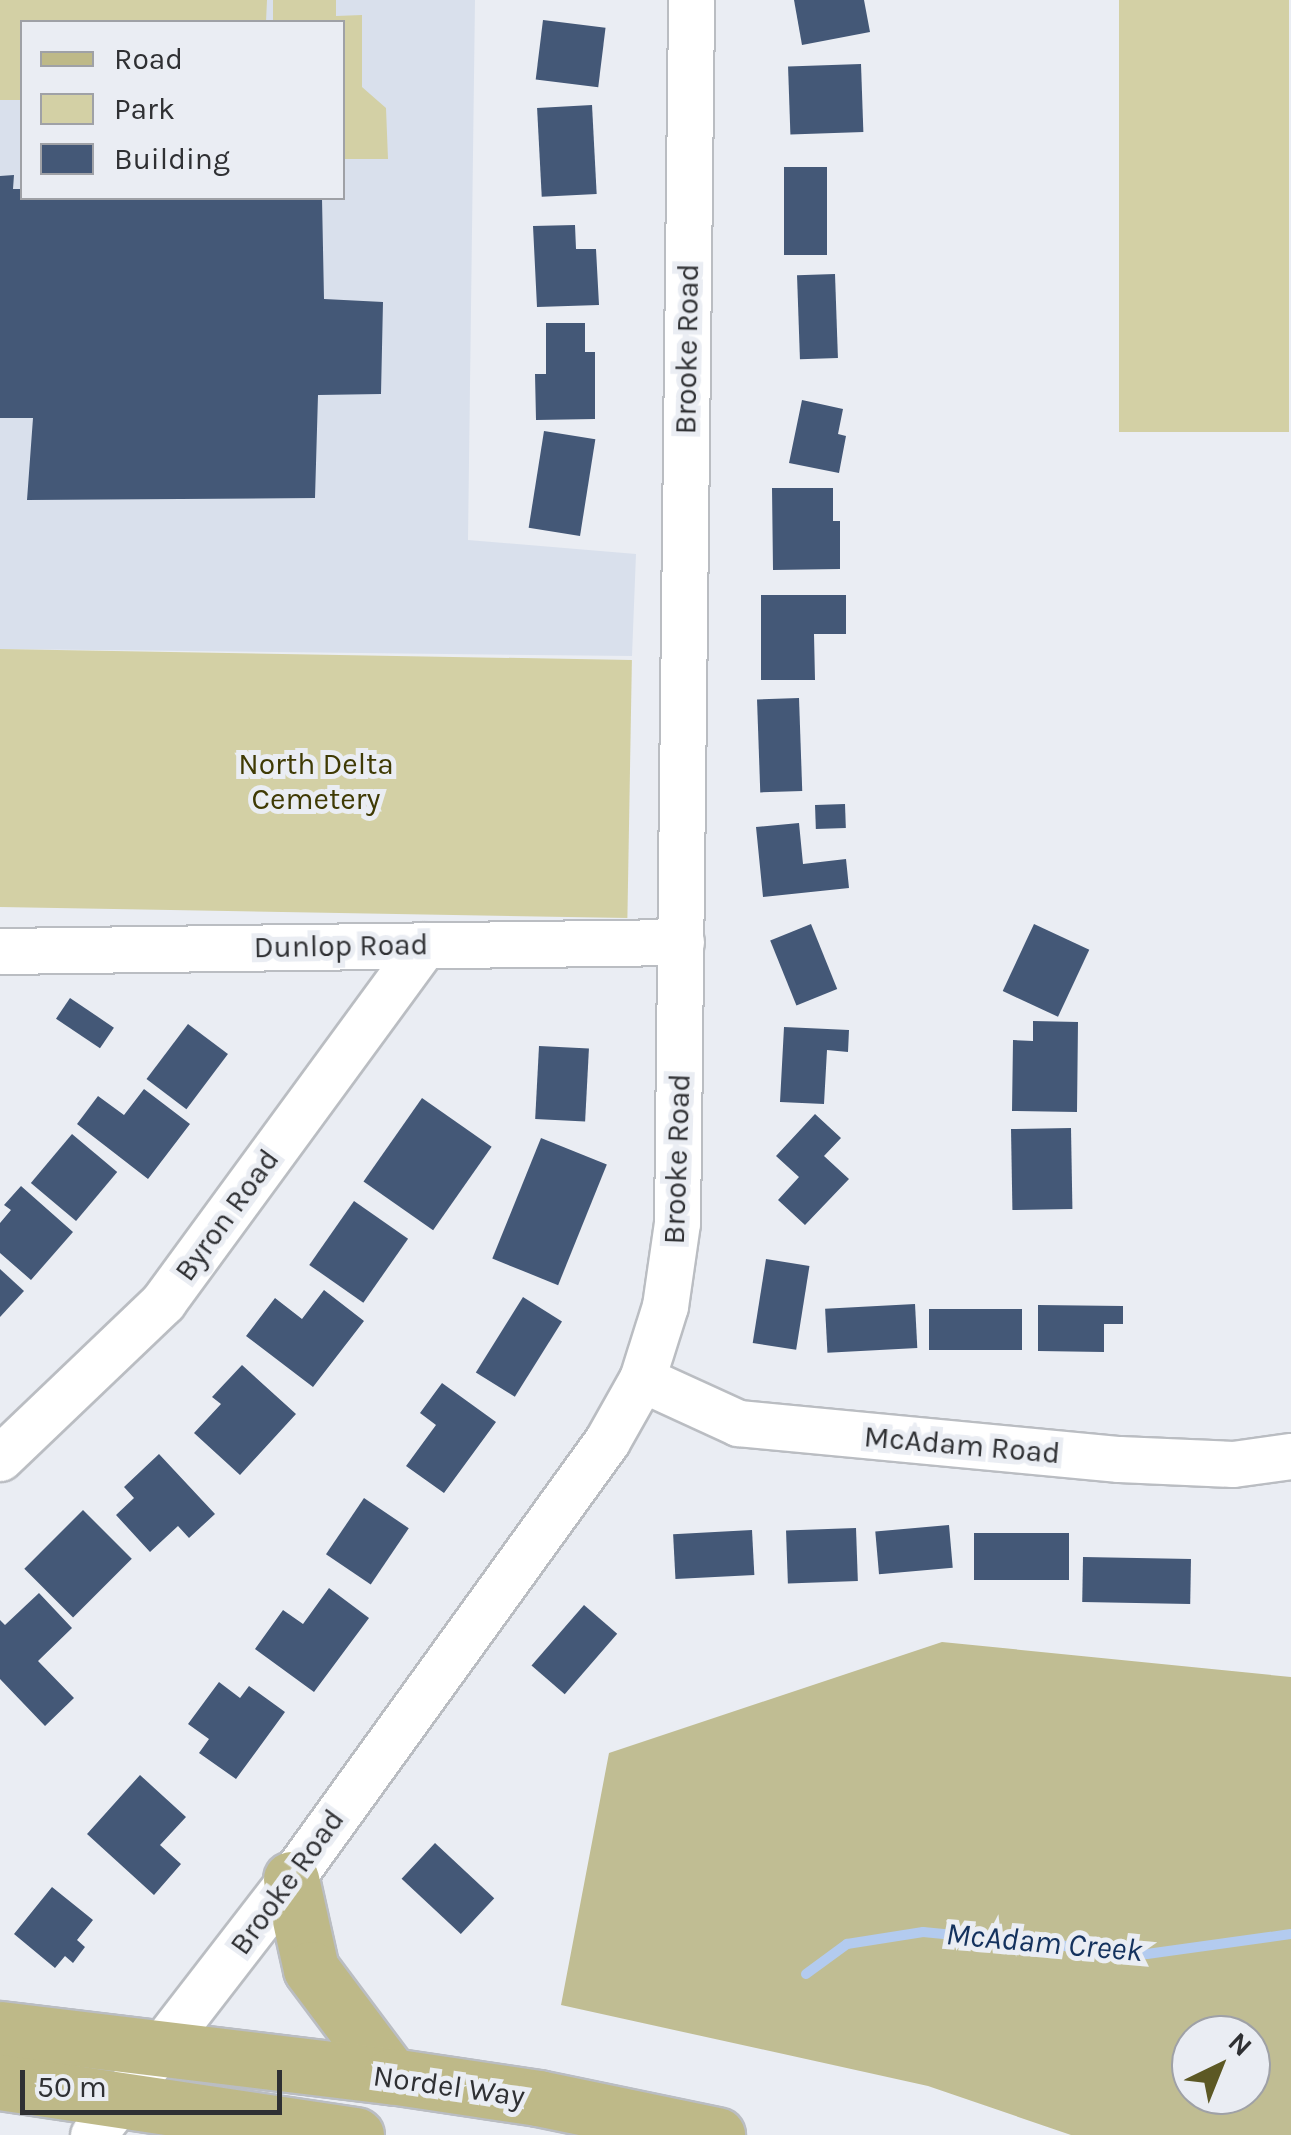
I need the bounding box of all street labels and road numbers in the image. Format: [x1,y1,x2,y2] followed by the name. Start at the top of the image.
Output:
[668,263,706,435] street label: Brooke Road
[253,926,429,966] street label: Dunlop Road
[656,1073,698,1245] street label: Brooke Road
[167,1142,287,1288] street label: Byron Road
[862,1418,1062,1472] street label: McAdam Road
[222,1802,352,1962] street label: Brooke Road
[371,2058,527,2114] street label: Nordel Way

